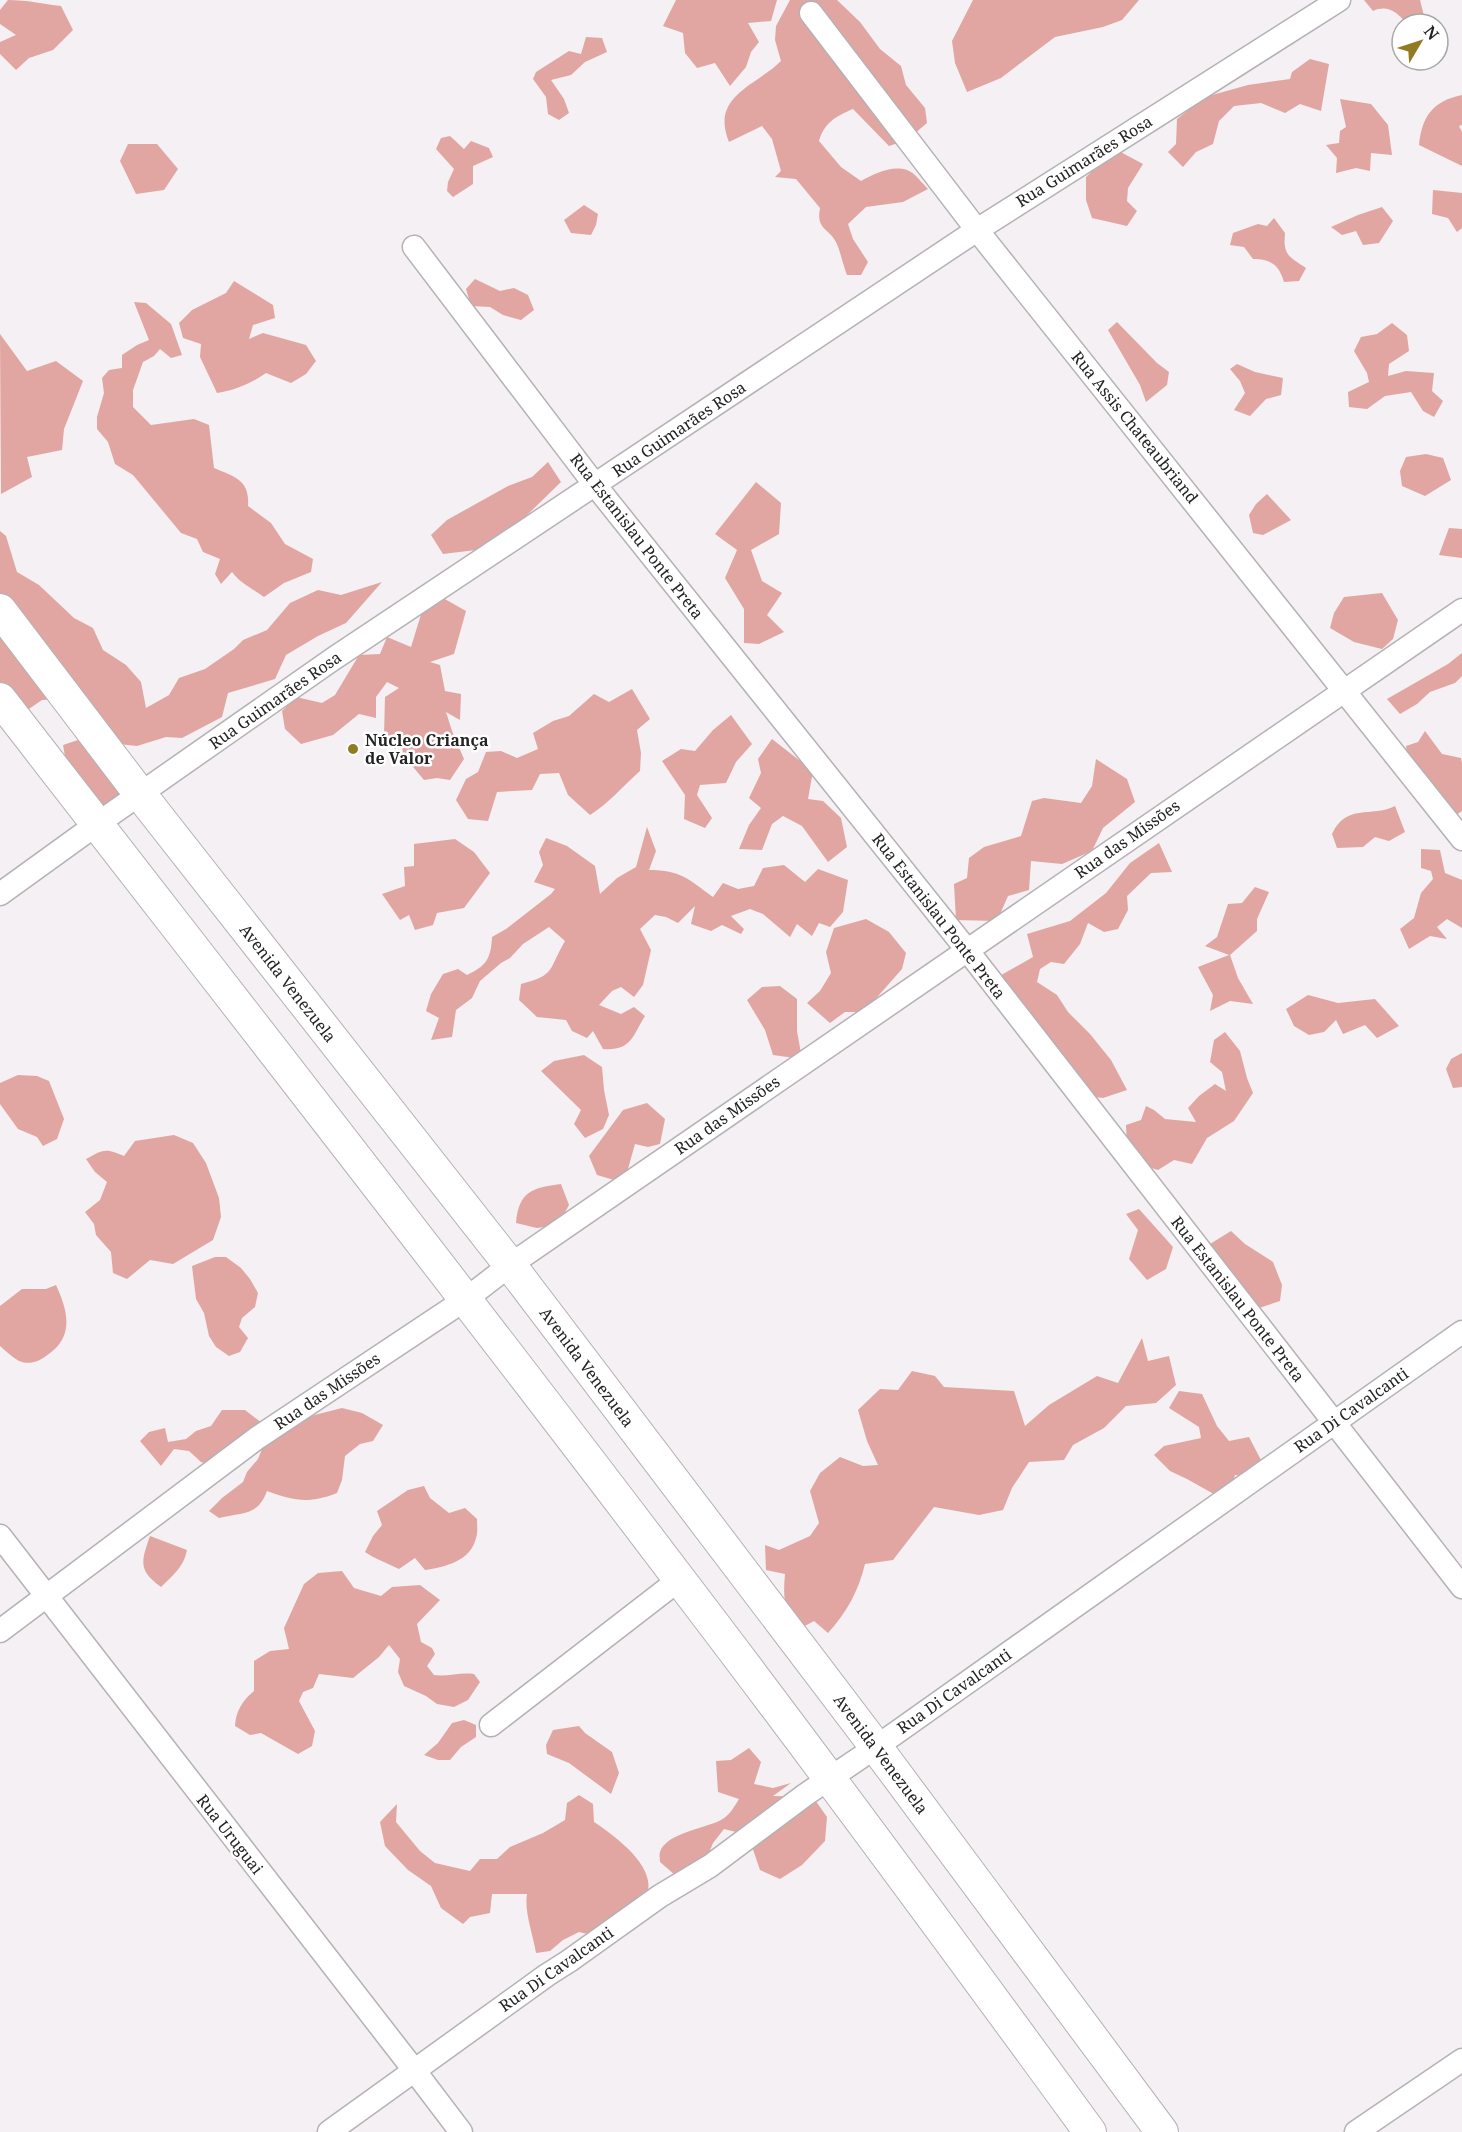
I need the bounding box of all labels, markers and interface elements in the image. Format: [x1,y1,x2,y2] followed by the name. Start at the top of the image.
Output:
[1390,12,1450,72] north arrow
[1419,21,1444,45] text: N
[1012,110,1156,212] street label: Rua Guimarães Rosa
[1067,346,1203,508] street label: Rua Assis Chateaubriand
[608,376,750,482] street label: Rua Guimarães Rosa
[565,449,709,623] street label: Rua Estanislau Ponte Preta
[204,646,346,754] street label: Rua Guimarães Rosa
[365,729,489,769] place label: Núcleo Criança de Valor
[346,742,360,756] marker: Núcleo Criança de Valor
[1070,795,1184,883] street label: Rua das Missões
[867,829,1011,1003] street label: Rua Estanislau Ponte Preta
[235,919,341,1047] street label: Avenida Venezuela
[670,1071,784,1159] street label: Rua das Missões
[1166,1212,1310,1386] street label: Rua Estanislau Ponte Preta
[535,1303,639,1431] street label: Avenida Venezuela
[270,1347,384,1435] street label: Rua das Missões
[1289,1362,1413,1458] street label: Rua Di Cavalcanti
[892,1643,1016,1739] street label: Rua Di Cavalcanti
[829,1690,933,1818] street label: Avenida Venezuela
[192,1789,268,1879] street label: Rua Uruguai
[494,1921,618,2017] street label: Rua Di Cavalcanti

